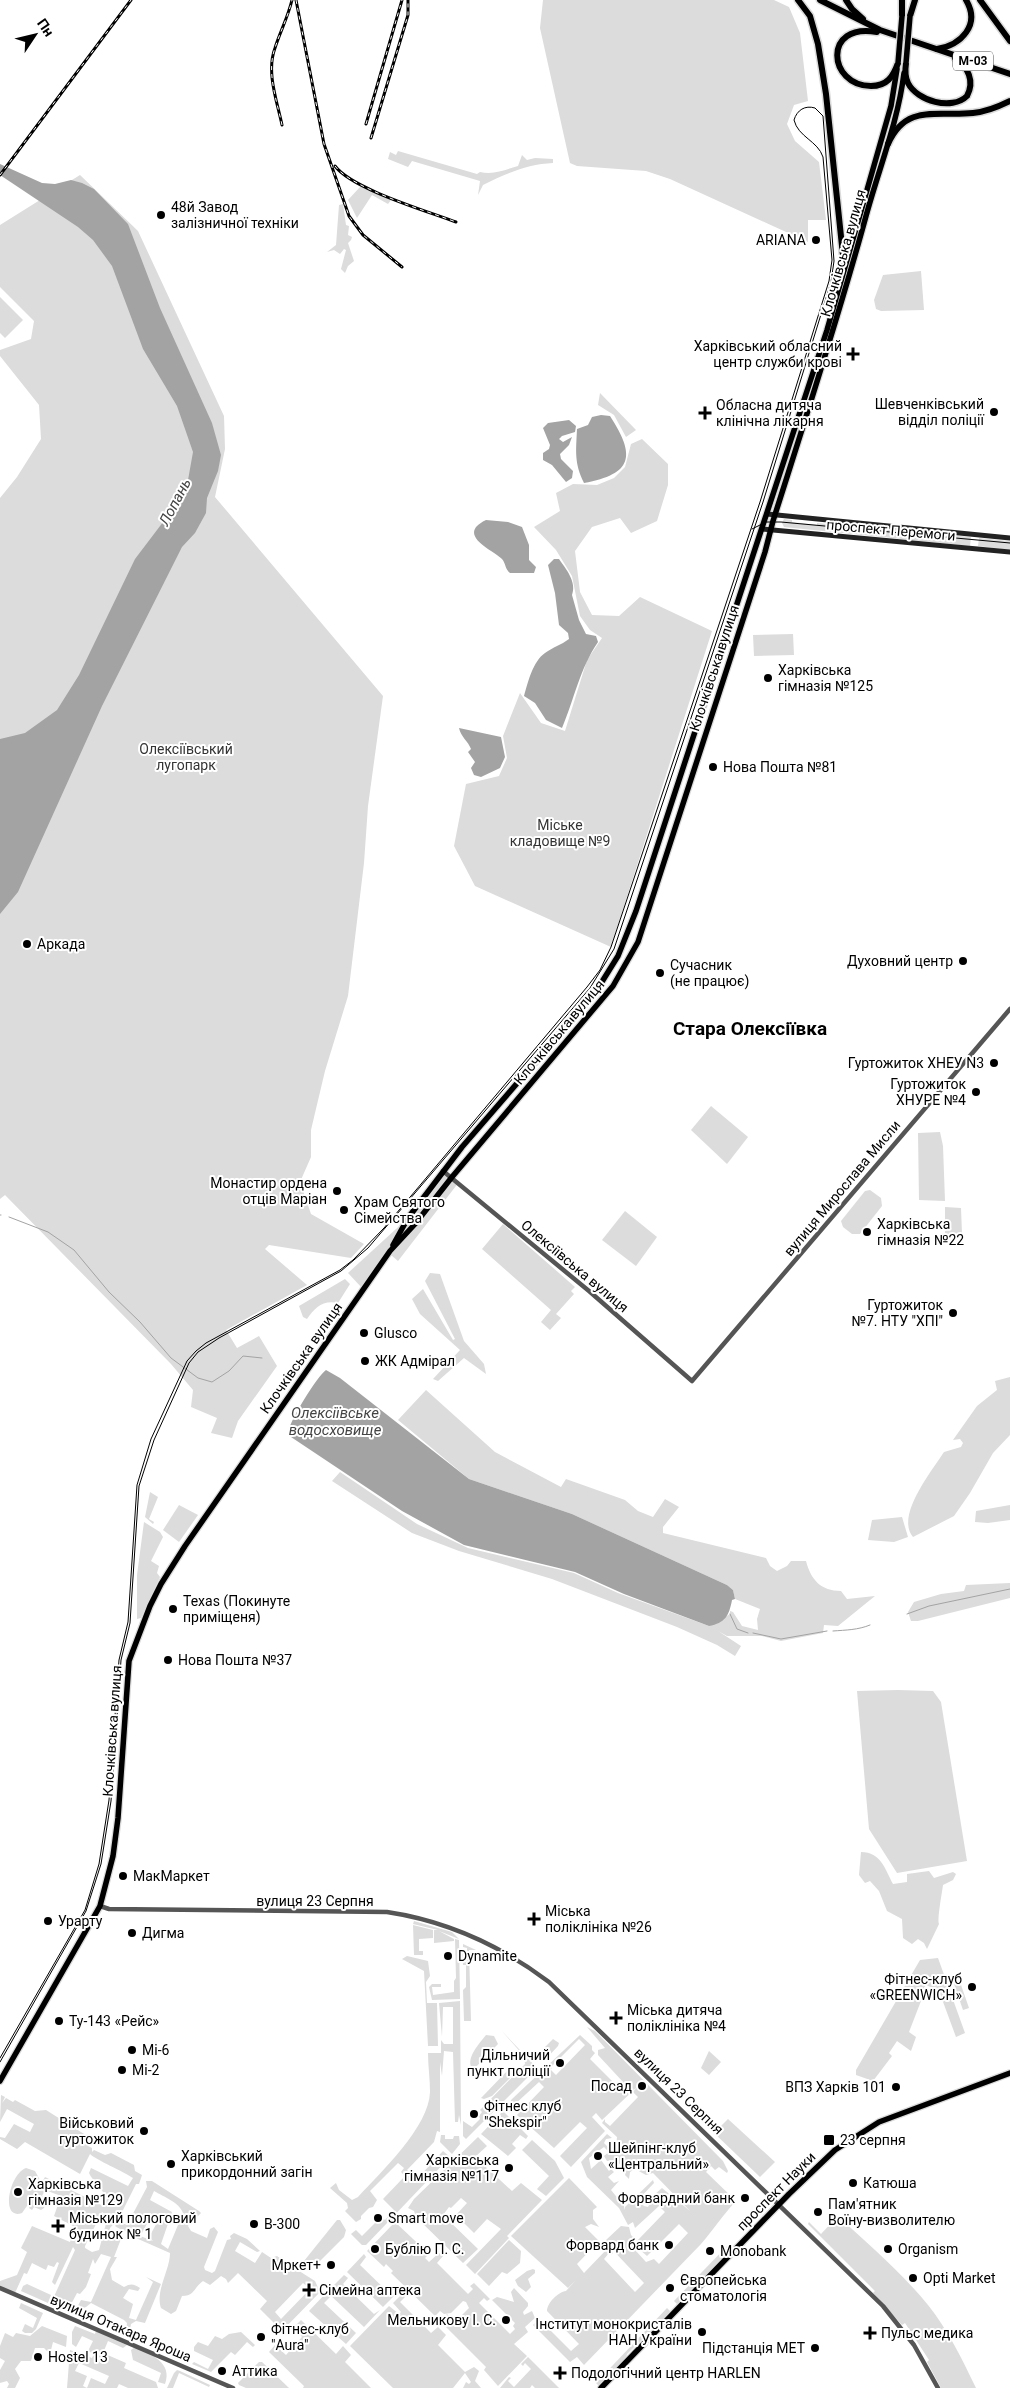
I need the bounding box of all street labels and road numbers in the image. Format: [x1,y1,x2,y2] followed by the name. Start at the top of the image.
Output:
[953,51,993,70] road number: М-03
[817,187,869,319] street label: Клочківська вулиця
[826,516,956,544] street label: проспект Перемоги
[686,603,742,733] street label: Клочківська вулиця
[511,976,607,1088] street label: Клочківська вулиця
[781,1117,903,1259] street label: вулиця Мирослава Мисли
[518,1217,632,1315] street label: Олексіївська вулиця
[257,1299,345,1417] street label: Клочківська вулиця
[99,1665,125,1797] street label: Клочківська вулиця
[256,1893,374,1909] street label: вулиця 23 Серпня
[631,2044,727,2138] street label: вулиця 23 Серпня
[733,2148,819,2234] street label: проспект Науки
[48,2291,194,2365] street label: вулиця Отакара Яроша

